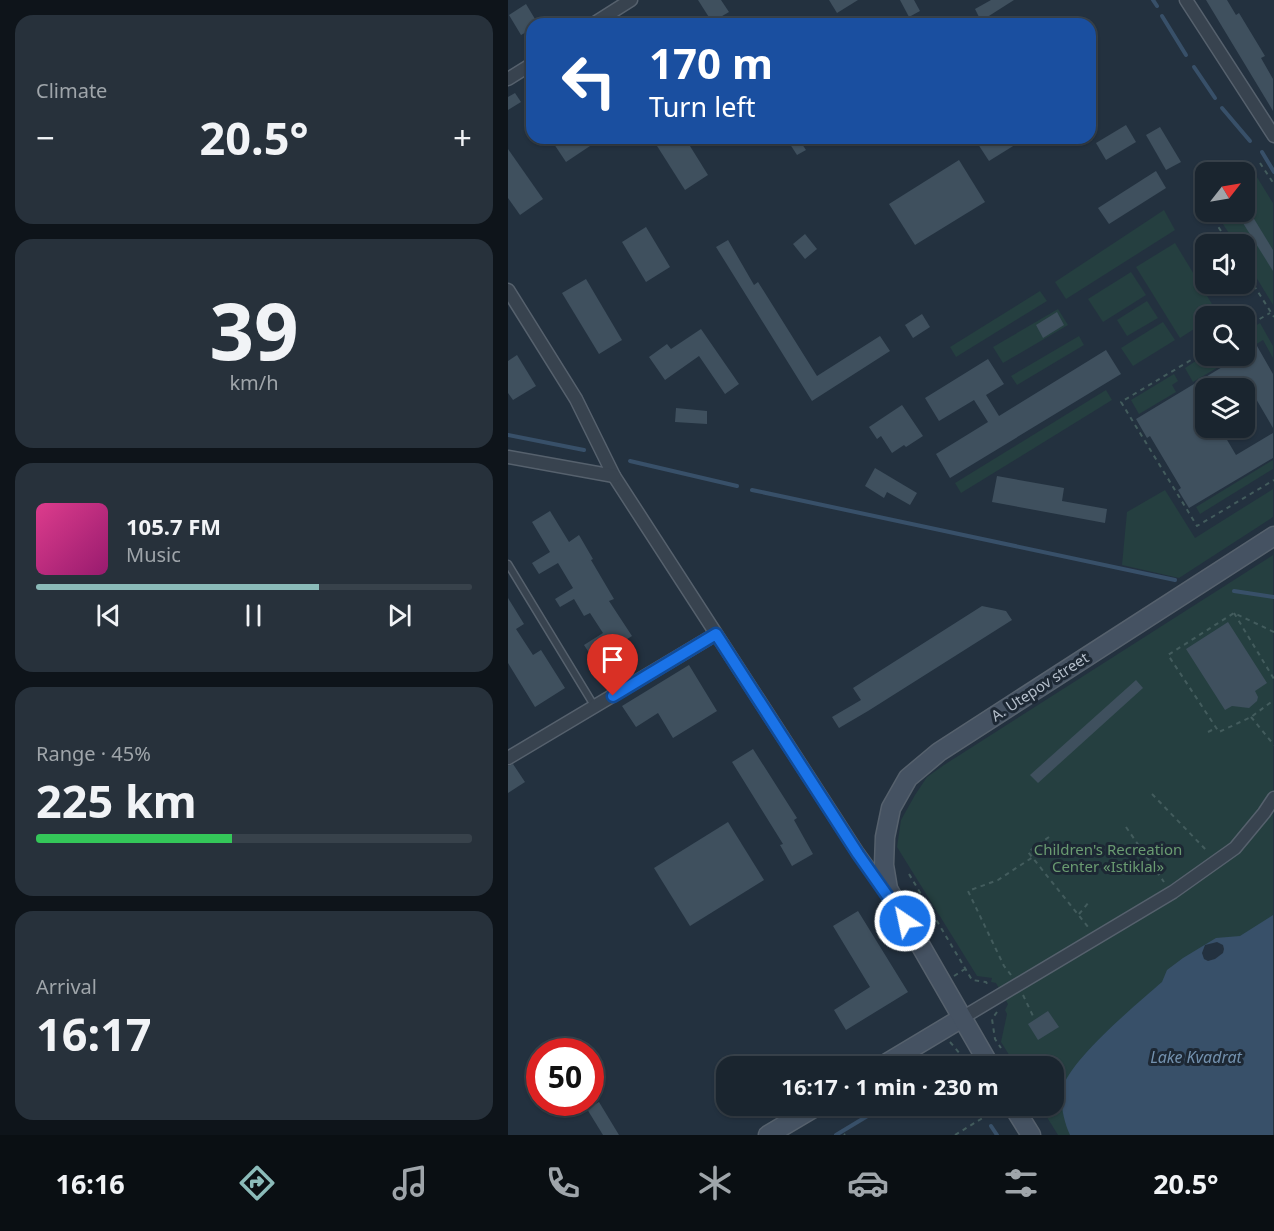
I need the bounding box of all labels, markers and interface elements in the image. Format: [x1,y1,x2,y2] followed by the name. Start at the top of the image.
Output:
[649,34,773,91] text: 170 m
[550,42,628,120] icon: left
[36,77,107,104] text: Climate
[649,88,755,125] text: Turn left
[200,107,308,168] text: 20.5°
[36,115,55,160] text: −
[453,115,472,160] text: +
[1195,162,1255,222] north arrow
[1195,162,1255,438] map controls
[1195,234,1255,294] button: sound
[209,277,299,383] text: 39
[1195,306,1255,366] button: search
[229,369,279,396] text: km/h
[1195,378,1255,438] button: layers
[126,511,221,541] text: 105.7 FM
[126,541,181,568] text: Music
[92,599,125,632] icon: previous
[237,599,270,632] icon: pause
[383,599,416,632] icon: next
[587,634,638,696] pin
[596,643,629,676] icon: arrive
[987,647,1093,725] street label: A. Utepov street
[36,740,151,767] text: Range · 45%
[36,770,197,831] text: 225 km
[1034,839,1182,876] park label: Children's Recreation Center «Istiklal»
[873,889,937,953] position arrow
[36,973,97,1000] text: Arrival
[36,1003,152,1064] text: 16:17
[526,1038,604,1116] speed limit sign: 50
[1150,1046,1243,1068] water label: Lake Kvadrat
[781,1071,999,1101] text: 16:17 · 1 min · 230 m
[236,1162,278,1204] icon: directions
[389,1162,431,1204] icon: music
[542,1162,584,1204] icon: phone
[694,1162,736,1204] icon: climate
[847,1162,889,1204] icon: car
[1000,1162,1042,1204] icon: filters
[55,1165,125,1202] text: 16:16
[1153,1165,1219,1202] text: 20.5°

